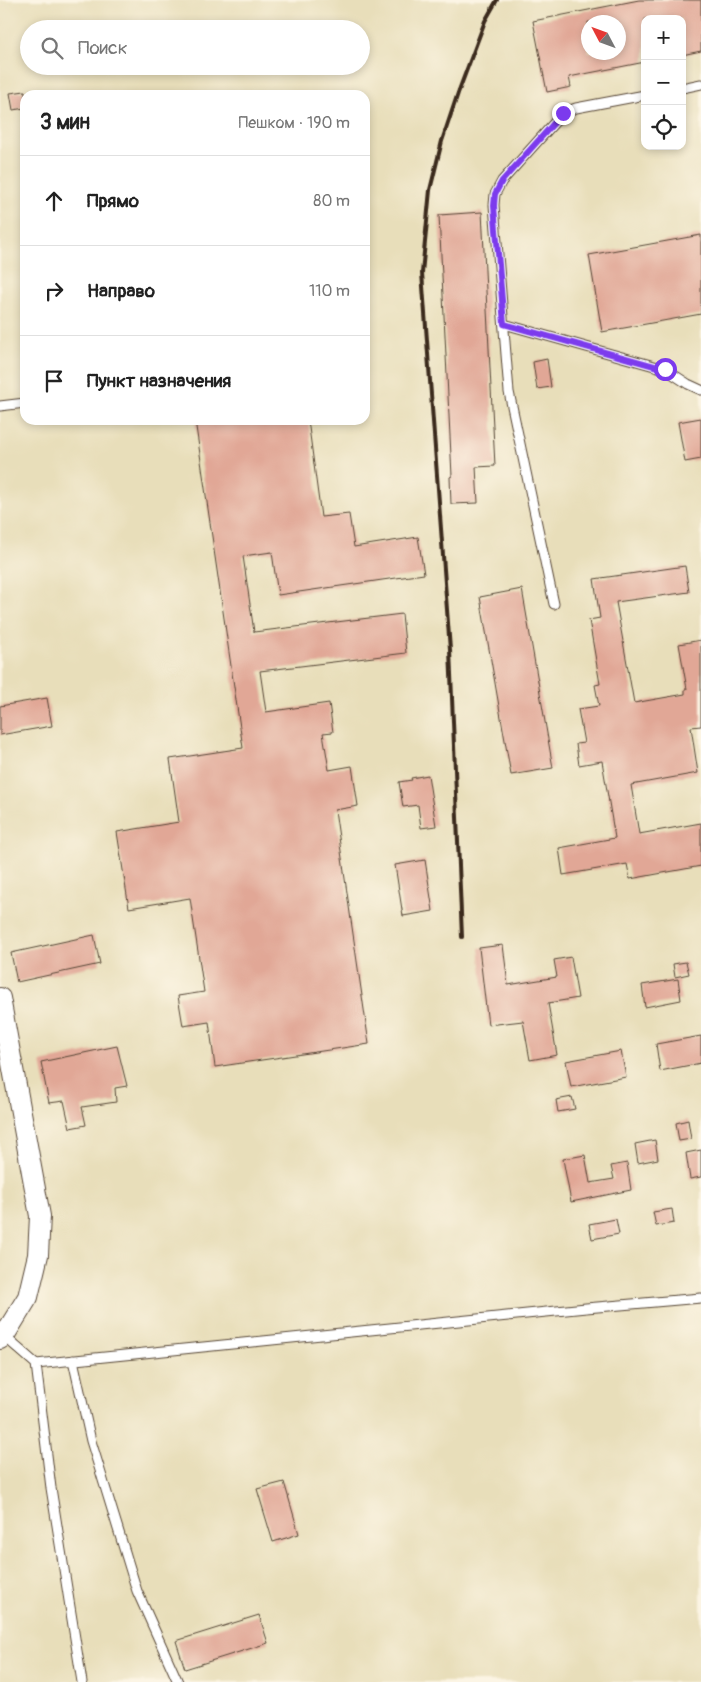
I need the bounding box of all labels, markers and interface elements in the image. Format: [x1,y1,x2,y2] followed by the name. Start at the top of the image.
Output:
[581,15,626,60] north arrow
[641,15,686,150] map controls
[641,15,686,60] button: +
[20,20,370,75] search box
[38,34,66,62] icon: search
[78,36,128,60] text: Поиск
[641,60,686,105] button: −
[552,102,575,125] route end
[641,105,686,150] button: locate
[40,109,90,136] text: 3 мин
[239,113,350,133] text: Пешком · 190 m
[40,187,68,215] icon: ahead
[87,189,139,213] text: Прямо
[313,191,350,211] text: 80 m
[40,277,68,305] icon: right
[87,279,155,303] text: Направо
[309,281,350,301] text: 110 m
[654,358,677,381] route start
[40,367,68,395] icon: arrive
[87,369,231,393] text: Пункт назначения

